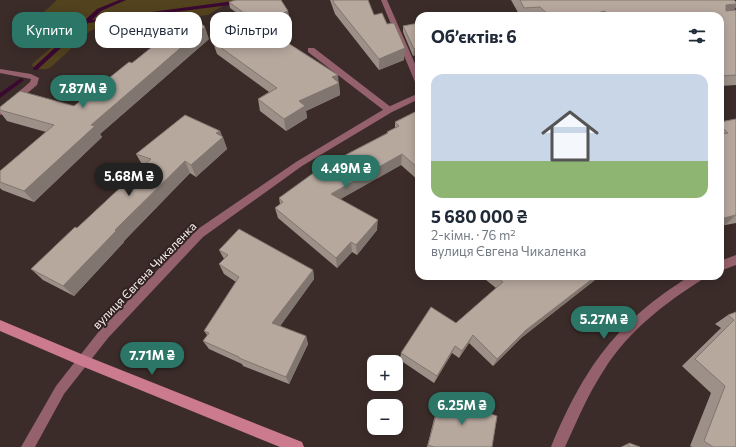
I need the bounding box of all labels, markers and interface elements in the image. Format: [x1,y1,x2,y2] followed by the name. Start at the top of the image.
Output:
[12,12,87,48] chip: Купити
[95,12,202,48] chip: Орендувати
[210,12,292,48] chip: Фільтри
[686,25,708,47] icon: filters
[431,26,517,47] text: Об’єктів: 6
[46,75,120,109] pin: 7.87M ₴
[59,80,107,96] text: 7.87M ₴
[534,100,606,172] icon: home
[309,155,383,189] pin: 4.49M ₴
[321,160,371,176] text: 4.49M ₴
[92,163,166,197] pin: 5.68M ₴
[104,168,154,184] text: 5.68M ₴
[431,206,528,227] text: 5 680 000 ₴
[89,219,199,331] street label: вулиця Євгена Чикаленка
[431,227,516,243] text: 2-кімн. · 76 m²
[431,243,586,259] text: вулиця Євгена Чикаленка
[567,306,641,340] pin: 5.27M ₴
[580,311,628,327] text: 5.27M ₴
[115,342,189,376] pin: 7.71M ₴
[129,347,175,363] text: 7.71M ₴
[367,355,403,435] map controls
[367,355,403,391] button: +
[425,392,499,426] pin: 6.25M ₴
[437,397,487,413] text: 6.25M ₴
[367,399,403,435] button: −

